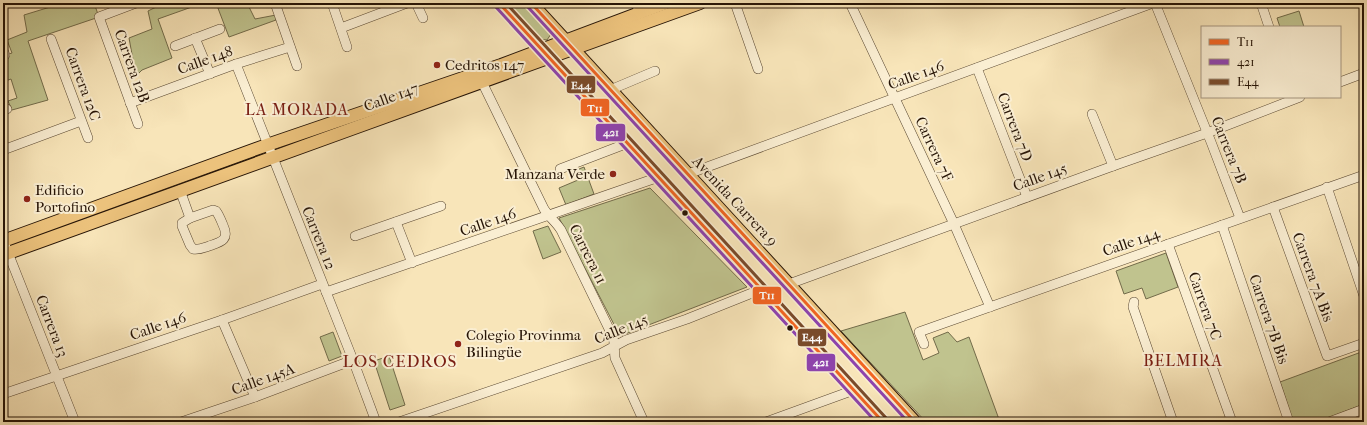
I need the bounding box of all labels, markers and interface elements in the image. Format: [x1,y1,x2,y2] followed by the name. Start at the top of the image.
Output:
[1201,26,1341,98] legend
[110,27,154,105] street label: Carrera 12B
[1237,35,1254,49] text: T11
[175,42,235,78] street label: Calle 148
[61,45,105,123] street label: Carrera 12C
[1237,55,1255,69] text: 421
[445,56,524,74] place label: Cedritos 147
[886,56,947,93] street label: Calle 146
[432,60,442,70] marker: Cedritos 147
[566,75,596,94] line badge: E44
[1237,75,1259,89] text: E44
[361,79,421,115] street label: Calle 147
[571,79,591,92] text: E44
[994,90,1036,164] street label: Carrera 7D
[580,98,610,117] line badge: T11
[245,100,349,119] district label: LA MORADA
[586,102,603,115] text: T11
[911,114,957,184] street label: Carrera 7F
[1207,114,1251,186] street label: Carrera 7B
[595,123,626,142] line badge: 421
[602,126,619,139] text: 421
[688,151,782,250] street label: Avenida Carrera 9
[1011,159,1069,195] street label: Calle 145
[505,165,606,183] place label: Manzana Verde
[608,169,618,179] marker: Manzana Verde
[35,181,96,216] place label: Edificio Portofino
[22,194,32,204] marker: Edificio Portofino
[298,204,340,273] street label: Carrera 12
[458,204,519,240] street label: Calle 146
[680,208,690,218] unlabelled marker
[565,221,611,287] street label: Carrera 11
[1100,224,1163,260] street label: Calle 144
[1289,230,1338,324] street label: Carrera 7A Bis
[1184,270,1226,342] street label: Carrera 7C
[1245,272,1293,367] street label: Carrera 7B Bis
[752,286,782,305] line badge: T11
[758,289,775,302] text: T11
[32,292,72,360] street label: Carrera 13
[128,308,189,344] street label: Calle 146
[592,310,650,348] street label: Calle 145
[785,323,795,333] unlabelled marker
[466,326,582,361] place label: Colegio Provinma Bilingüe
[797,328,827,347] line badge: E44
[802,331,822,344] text: E44
[453,339,463,349] marker: Colegio Provinma Bilingüe
[343,351,457,371] district label: LOS CEDROS
[1143,351,1223,370] district label: BELMIRA
[806,353,836,372] line badge: 421
[812,356,829,369] text: 421
[229,359,297,399] street label: Calle 145A

